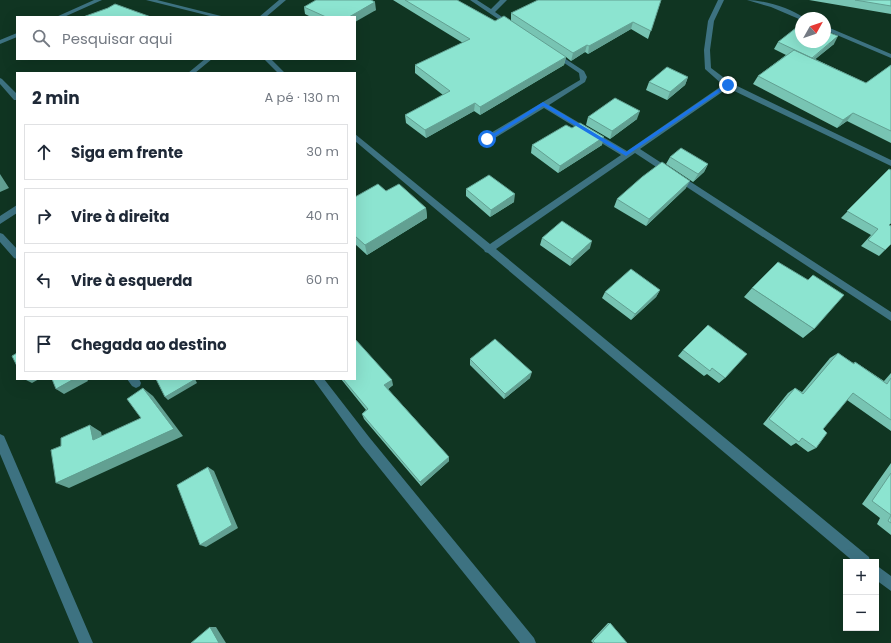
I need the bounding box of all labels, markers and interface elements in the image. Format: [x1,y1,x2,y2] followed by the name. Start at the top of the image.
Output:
[795,12,831,48] north arrow
[16,16,356,60] search box
[30,27,52,49] icon: search
[62,28,172,49] text: Pesquisar aqui
[719,76,737,94] route end
[32,86,80,110] text: 2 min
[264,88,340,107] text: A pé · 130 m
[478,130,496,148] route start
[33,141,55,163] icon: ahead
[71,142,183,163] text: Siga em frente
[306,142,339,161] text: 30 m
[33,205,55,227] icon: right
[71,206,170,227] text: Vire à direita
[306,206,339,225] text: 40 m
[33,269,55,291] icon: left
[71,270,193,291] text: Vire à esquerda
[306,270,339,289] text: 60 m
[33,333,55,355] icon: arrive
[71,334,227,355] text: Chegada ao destino
[843,559,879,631] map controls
[843,559,879,595] button: +
[843,595,879,631] button: −

